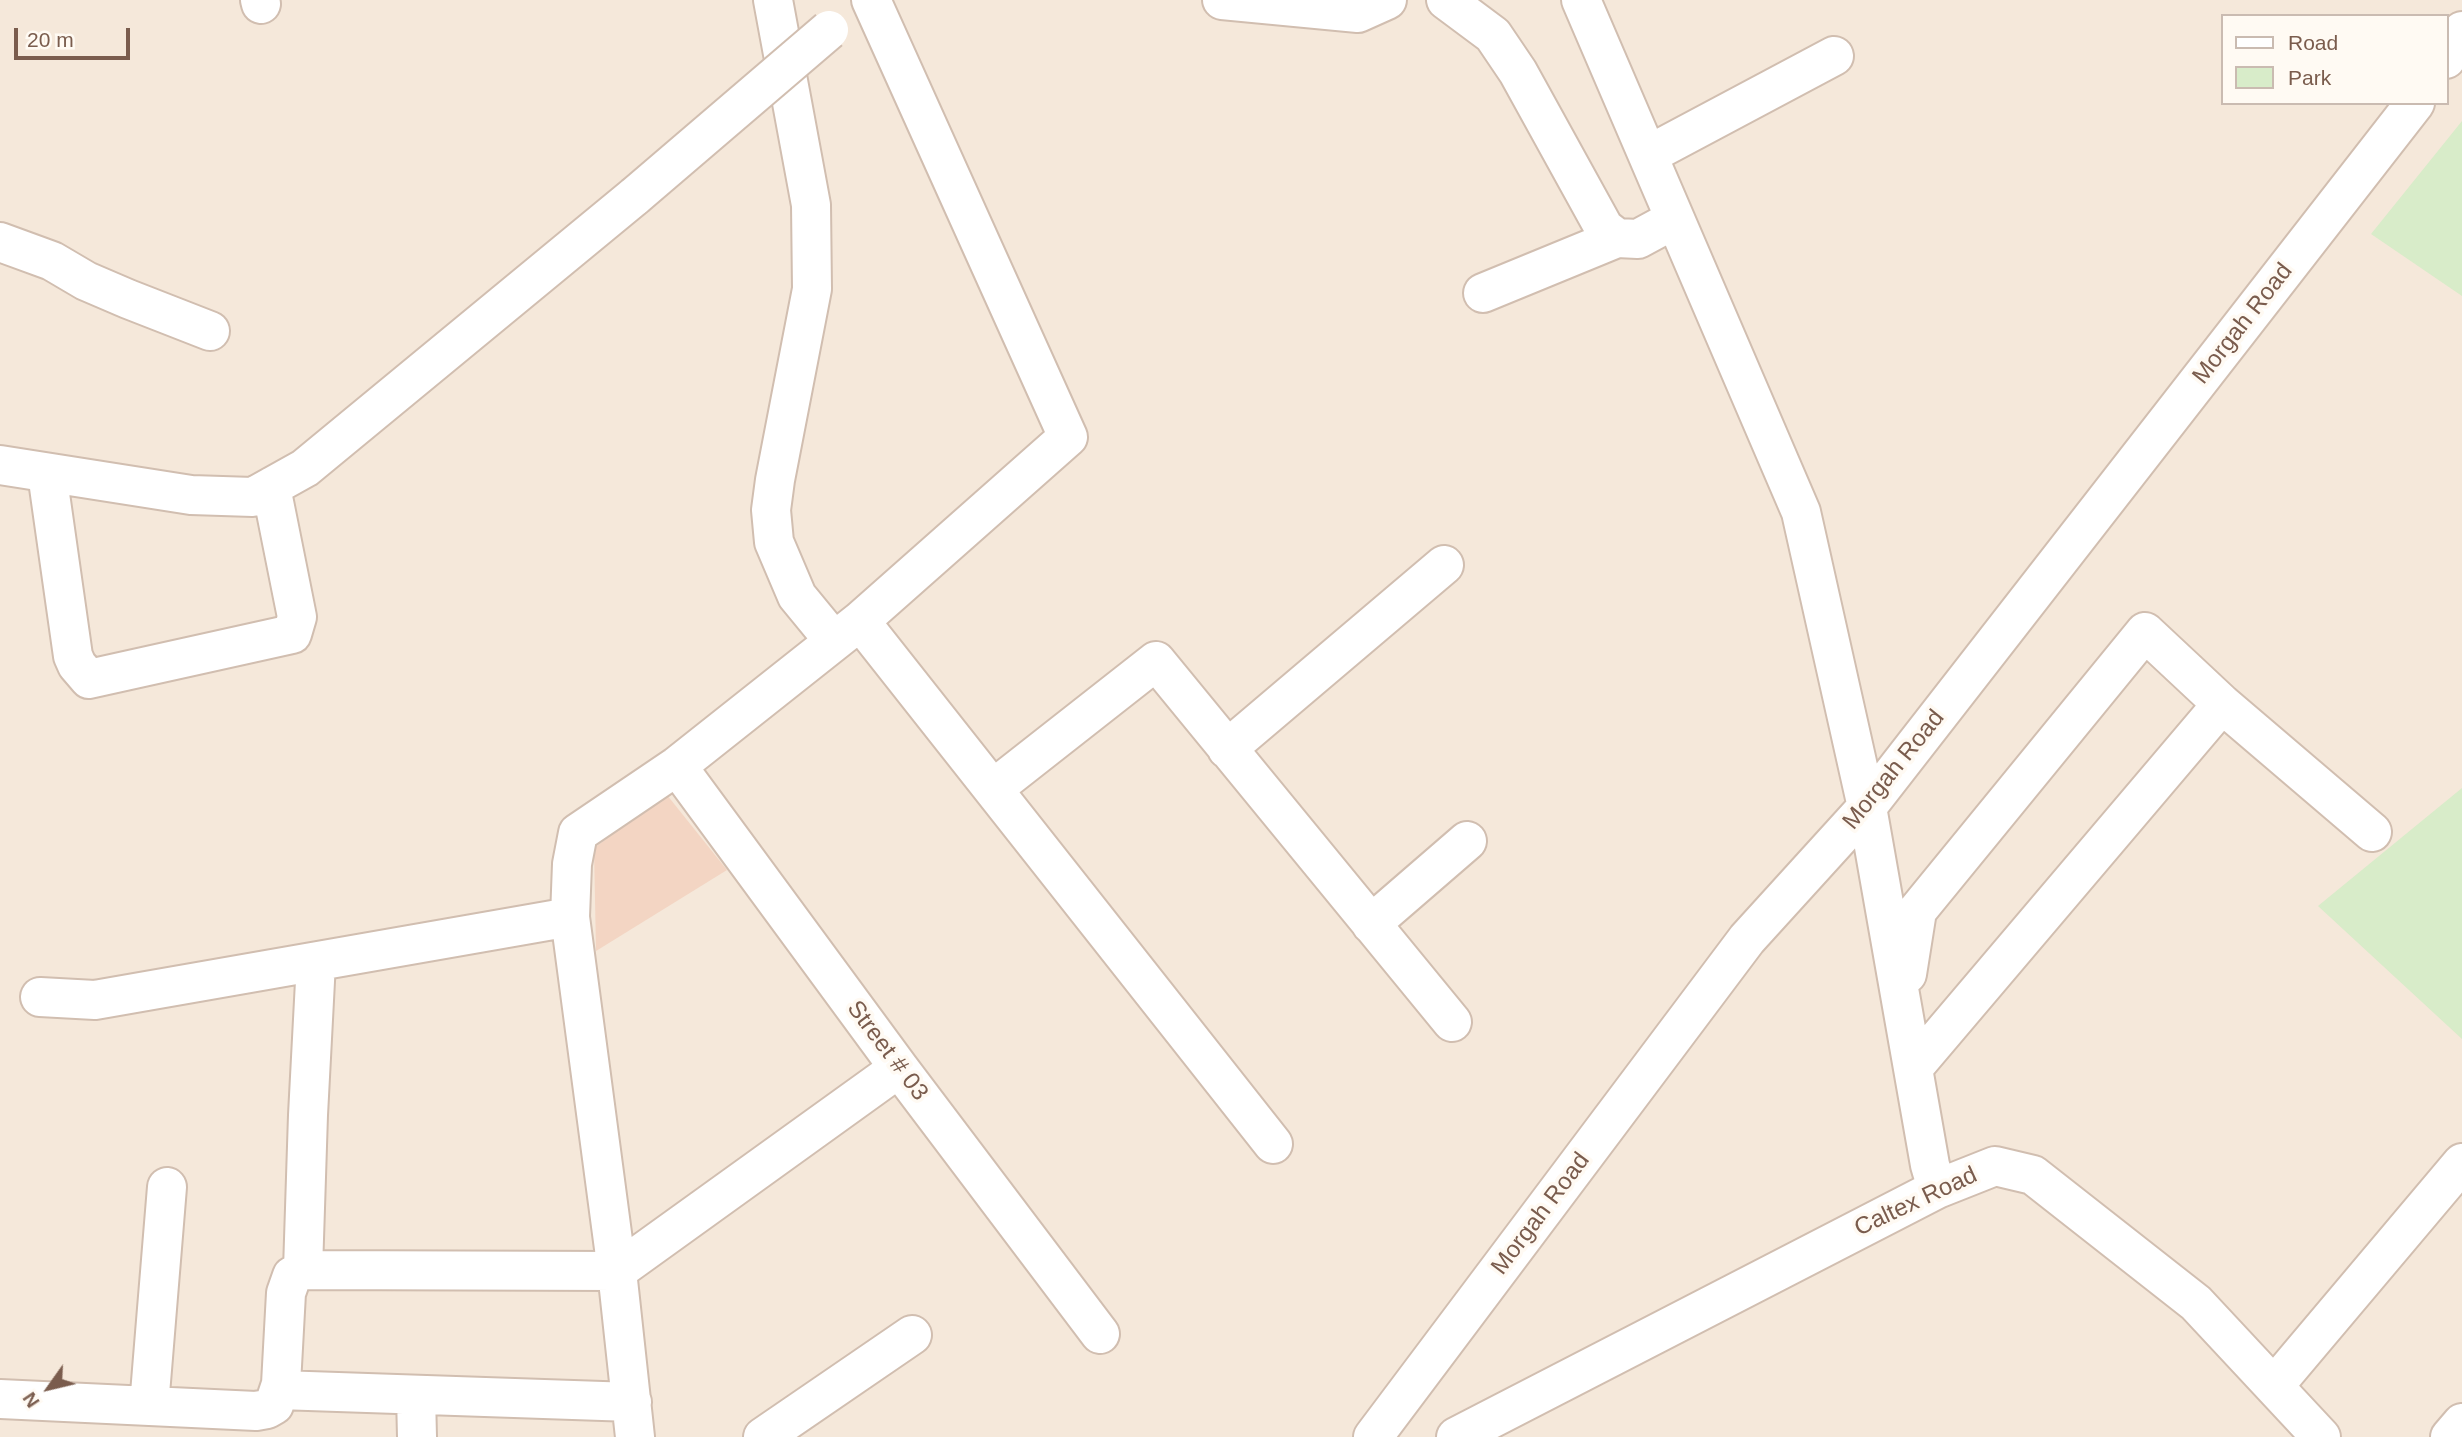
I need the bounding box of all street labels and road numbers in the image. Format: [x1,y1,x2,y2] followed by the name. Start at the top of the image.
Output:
[2187,258,2299,390] street label: Morgah Road
[1837,704,1951,836] street label: Morgah Road
[840,995,934,1107] street label: Street # 03
[1486,1147,1596,1281] street label: Morgah Road
[1850,1161,1982,1243] street label: Caltex Road

